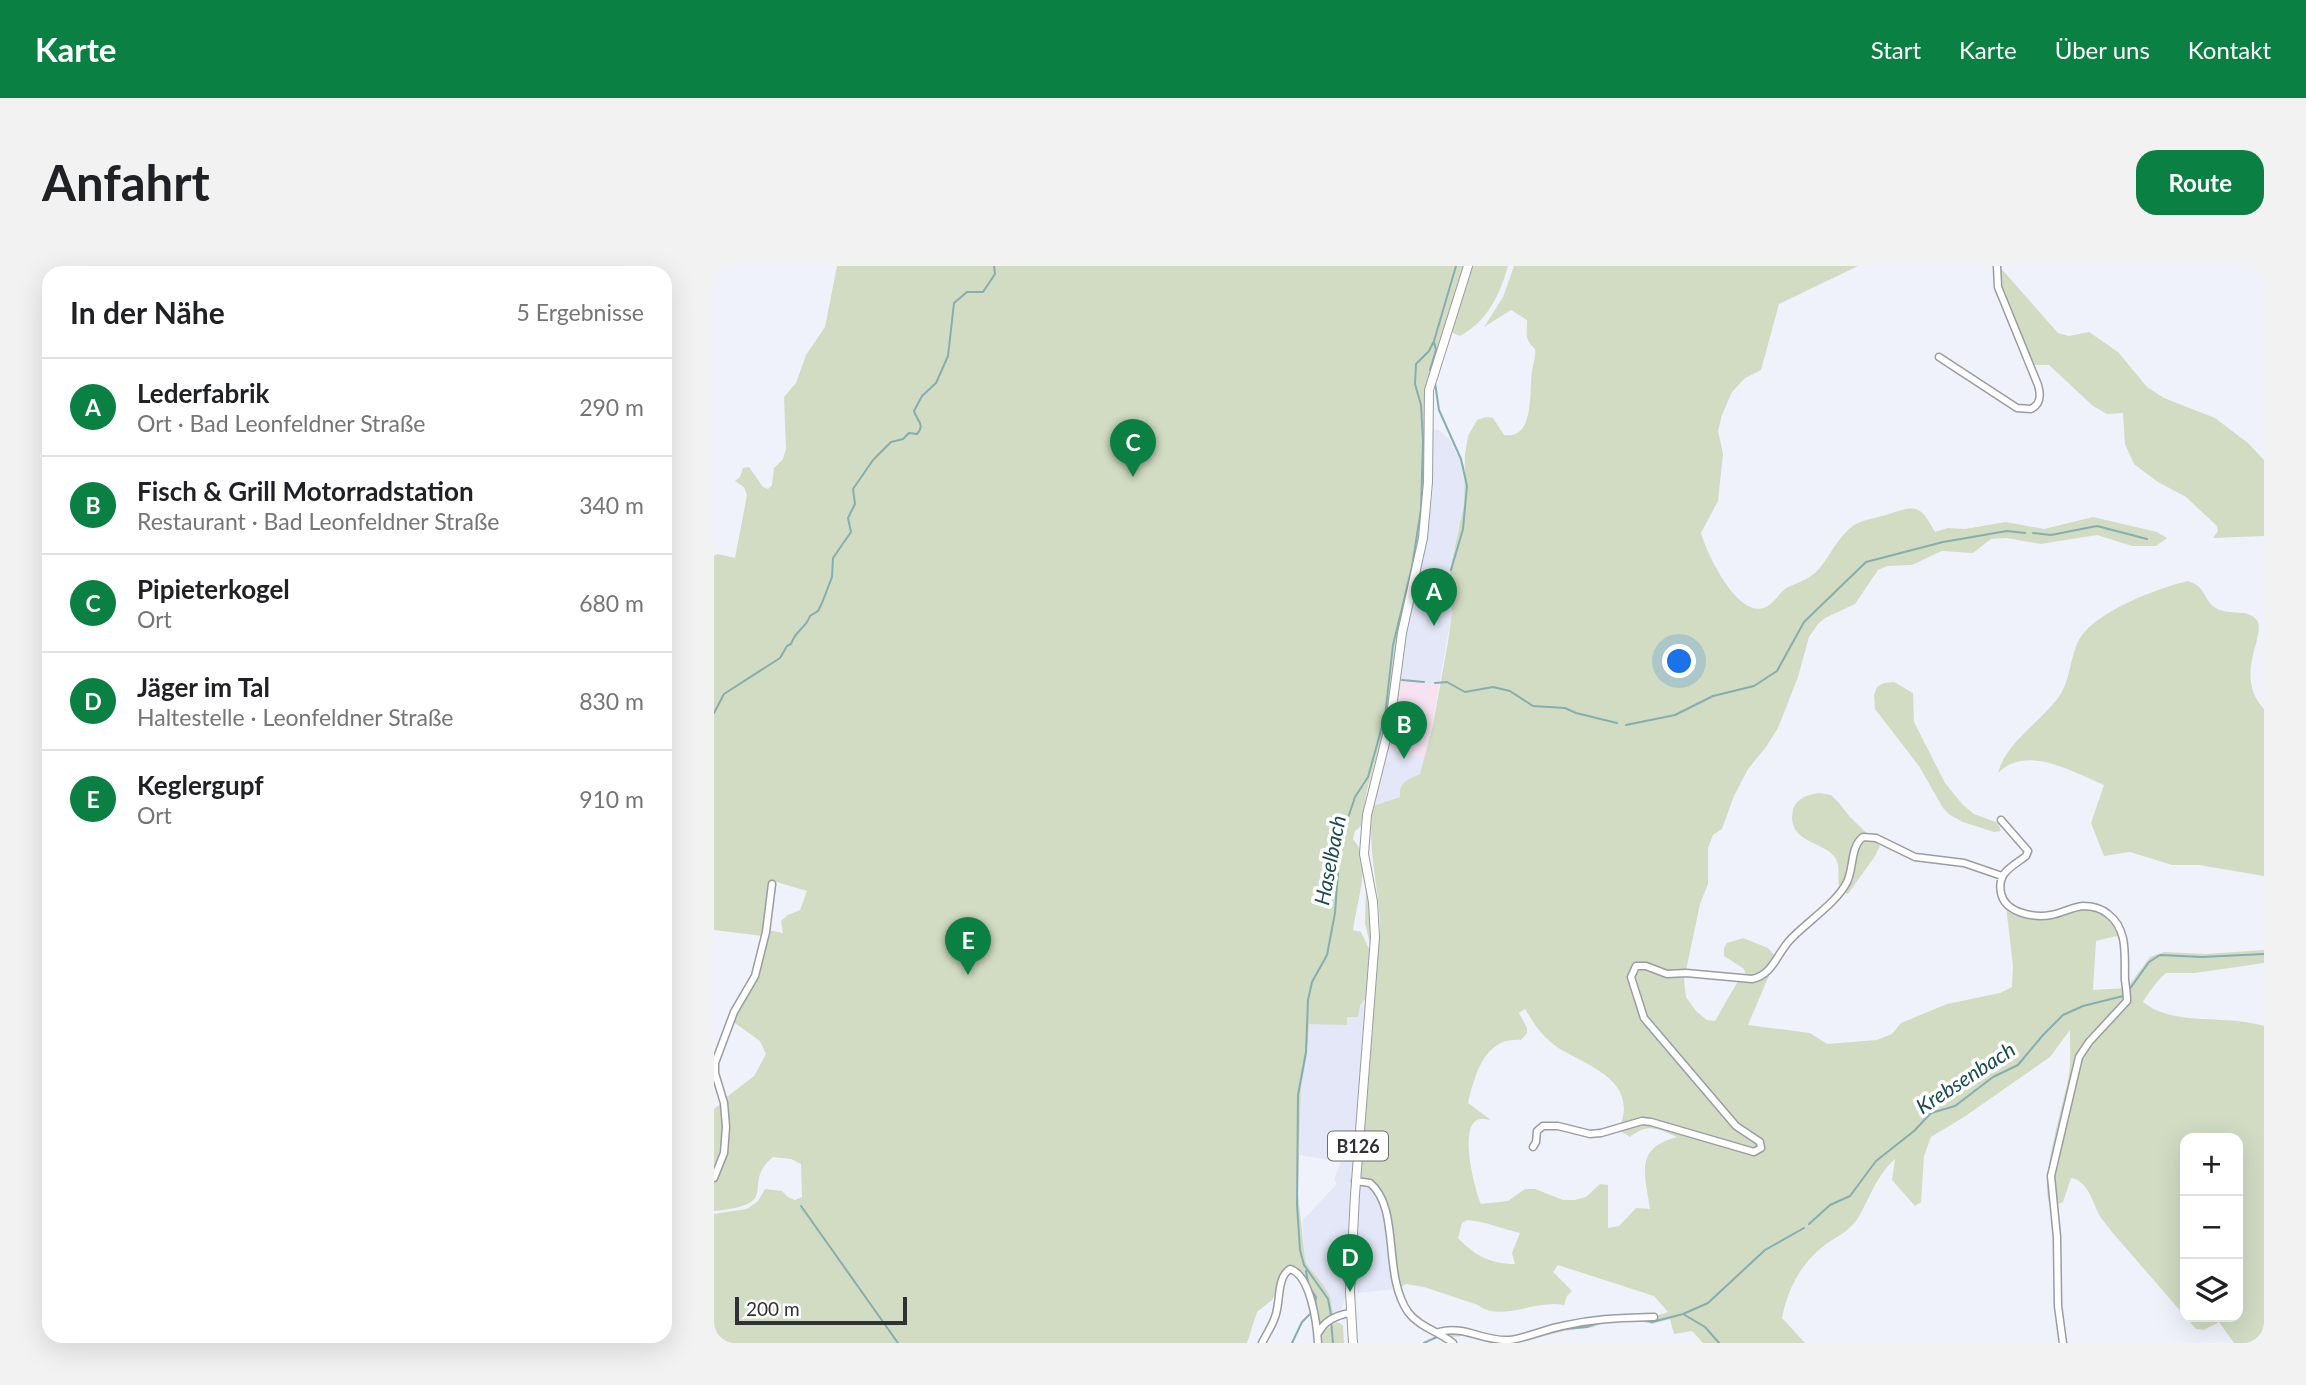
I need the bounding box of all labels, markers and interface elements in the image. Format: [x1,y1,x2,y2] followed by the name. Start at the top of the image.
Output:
[35,29,116,69] text: Karte
[1871,35,1921,64] text: Start
[1959,35,2017,64] text: Karte
[2055,35,2150,64] text: Über uns
[2188,35,2271,64] text: Kontakt
[2136,150,2264,215] button: Route
[42,153,210,211] text: Anfahrt
[70,294,225,330] text: In der Nähe
[516,298,644,326] text: 5 Ergebnisse
[137,377,269,409] text: Lederfabrik
[85,393,101,421] text: A
[579,393,644,421] text: 290 m
[137,409,425,437] text: Ort · Bad Leonfeldner Straße
[1110,419,1156,477] pin: C
[137,475,474,507] text: Fisch & Grill Motorradstation
[85,491,101,519] text: B
[579,491,644,519] text: 340 m
[137,507,499,535] text: Restaurant · Bad Leonfeldner Straße
[1411,568,1457,626] pin: A
[137,573,290,605] text: Pipieterkogel
[85,589,101,617] text: C
[579,589,644,617] text: 680 m
[137,605,172,633] text: Ort
[1662,644,1696,678] your location
[137,671,270,703] text: Jäger im Tal
[84,687,102,715] text: D
[579,687,644,715] text: 830 m
[1381,701,1427,759] pin: B
[137,703,453,731] text: Haltestelle · Leonfeldner Straße
[137,769,264,801] text: Keglergupf
[86,785,100,813] text: E
[579,785,644,813] text: 910 m
[137,801,172,829] text: Ort
[1308,813,1350,907] water label: Haselbach
[945,917,991,975] pin: E
[1911,1036,2019,1118] water label: Krebsenbach
[1328,1132,1388,1160] road number: B126
[2180,1133,2243,1322] map controls
[2180,1133,2243,1196] button: +
[2180,1196,2243,1259] button: −
[1327,1234,1373,1292] pin: D
[2180,1259,2243,1322] button: layers
[735,1294,906,1326] scale bar
[746,1297,800,1320] text: 200 m

